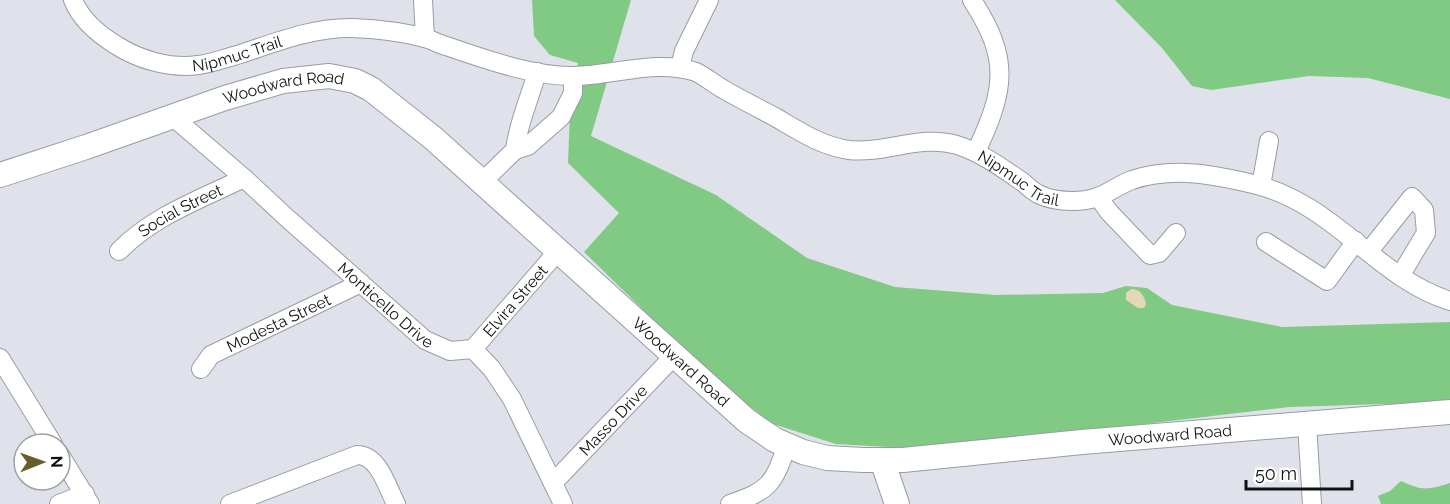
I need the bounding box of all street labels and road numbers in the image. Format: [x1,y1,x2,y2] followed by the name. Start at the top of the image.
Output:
[191,32,285,75] street label: Nipmuc Trail
[221,67,346,108] street label: Woodward Road
[974,146,1061,210] street label: Nipmuc Trail
[135,180,226,241] street label: Social Street
[334,259,436,352] street label: Monticello Drive
[479,261,552,341] street label: Elvira Street
[224,290,334,356] street label: Modesta Street
[628,313,733,411] street label: Woodward Road
[575,381,651,459] street label: Masso Drive
[1107,421,1233,450] street label: Woodward Road

